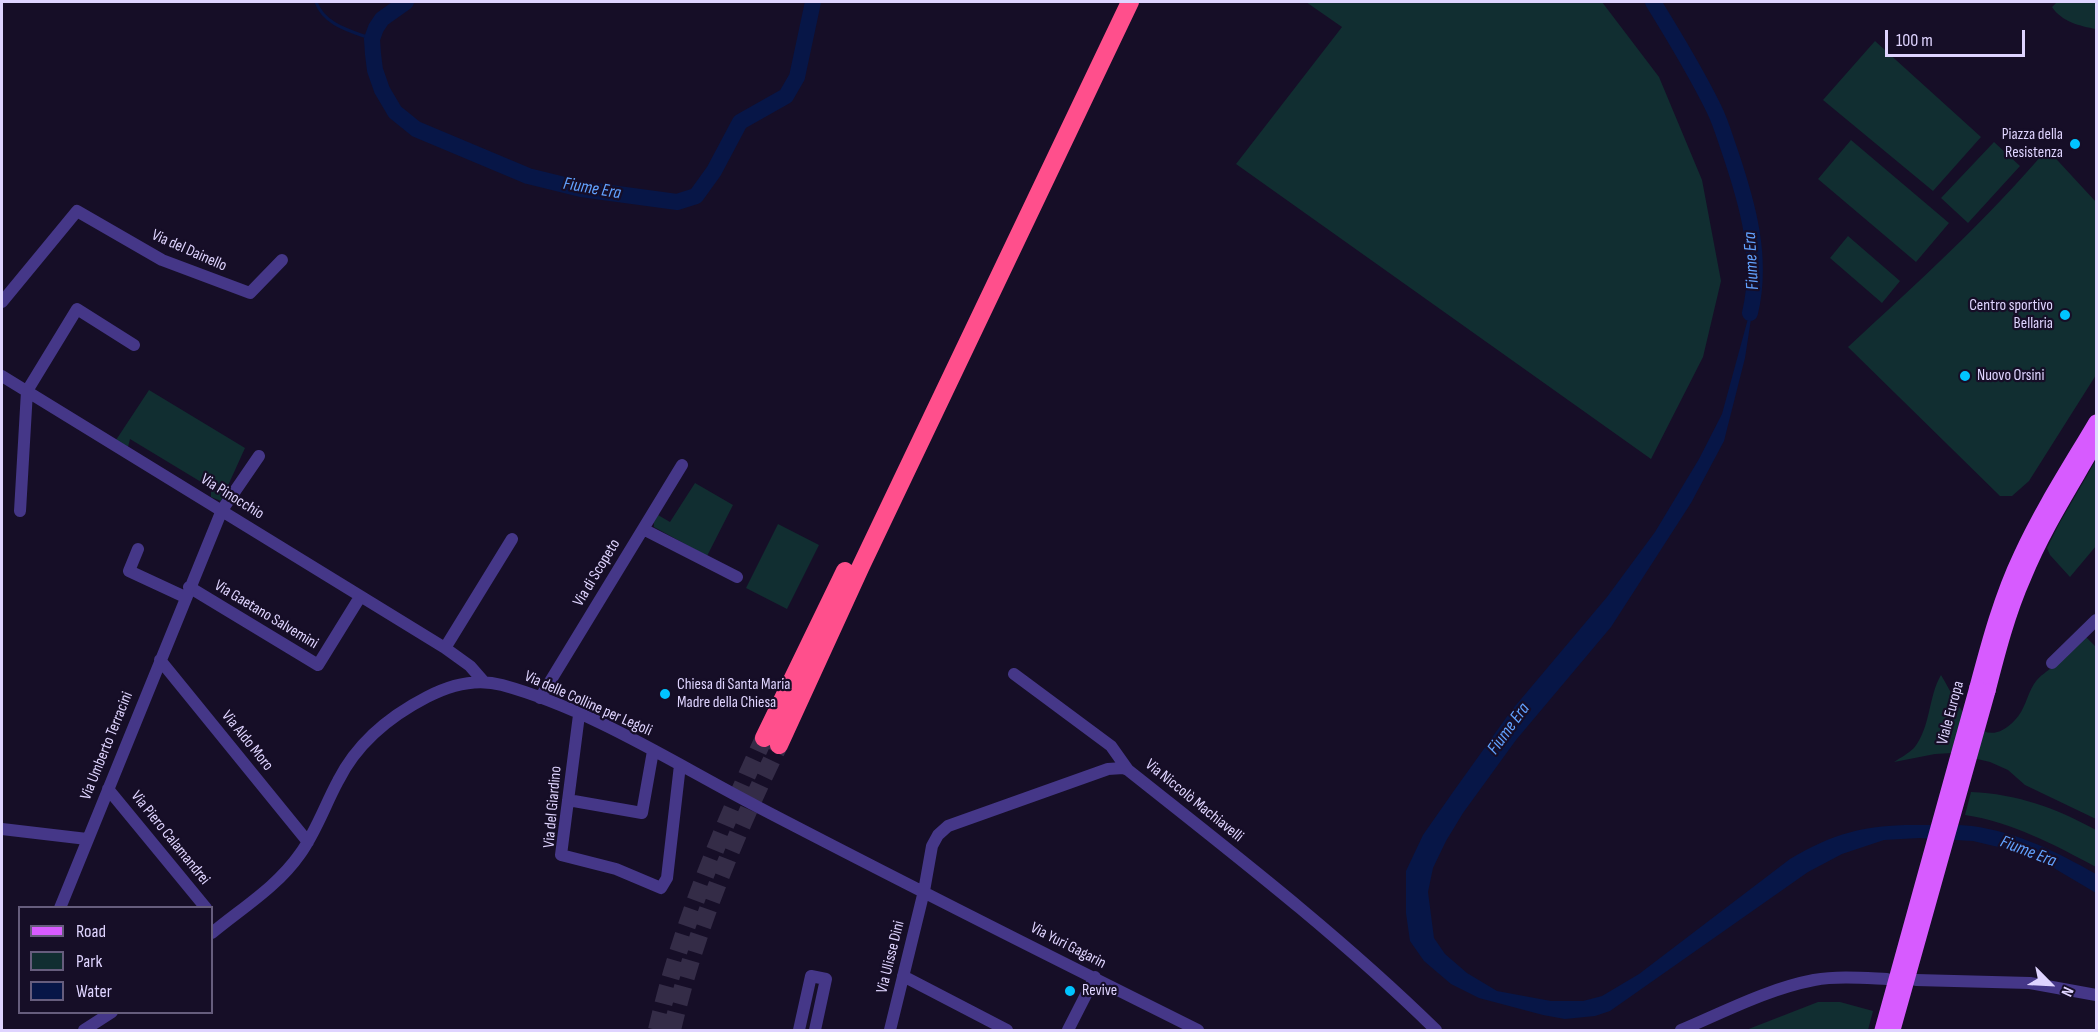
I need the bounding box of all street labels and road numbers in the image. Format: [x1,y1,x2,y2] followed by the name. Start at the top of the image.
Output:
[148,226,230,276] street label: Via del Dainello
[197,470,267,524] street label: Via Pinocchio
[569,536,625,610] street label: Via di Scopeto
[211,576,321,654] street label: Via Gaetano Salvemini
[521,667,655,741] street label: Via delle Colline per Legoli
[1933,679,1969,747] street label: Viale Europa
[77,689,137,803] street label: Via Umberto Terracini
[217,707,277,775] street label: Via Aldo Moro
[1141,755,1247,847] street label: Via Niccolò Machiavelli
[540,765,566,849] street label: Via del Giardino
[126,787,214,889] street label: Via Piero Calamandrei
[873,919,909,995] street label: Via Ulisse Dini
[1027,919,1109,973] street label: Via Yuri Gagarin

